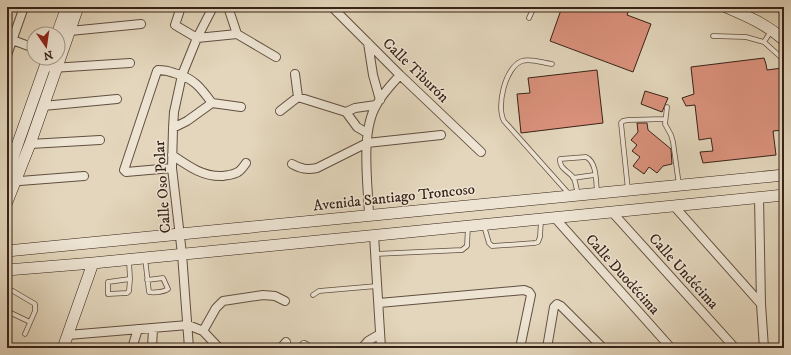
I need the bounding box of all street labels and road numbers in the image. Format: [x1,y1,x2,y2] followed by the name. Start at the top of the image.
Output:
[379,34,453,107] street label: Calle Tiburón
[150,140,175,234] street label: Calle Oso Polar
[312,180,476,215] street label: Avenida Santiago Troncoso
[581,230,664,319] street label: Calle Duodécima
[645,230,723,314] street label: Calle Undécima

